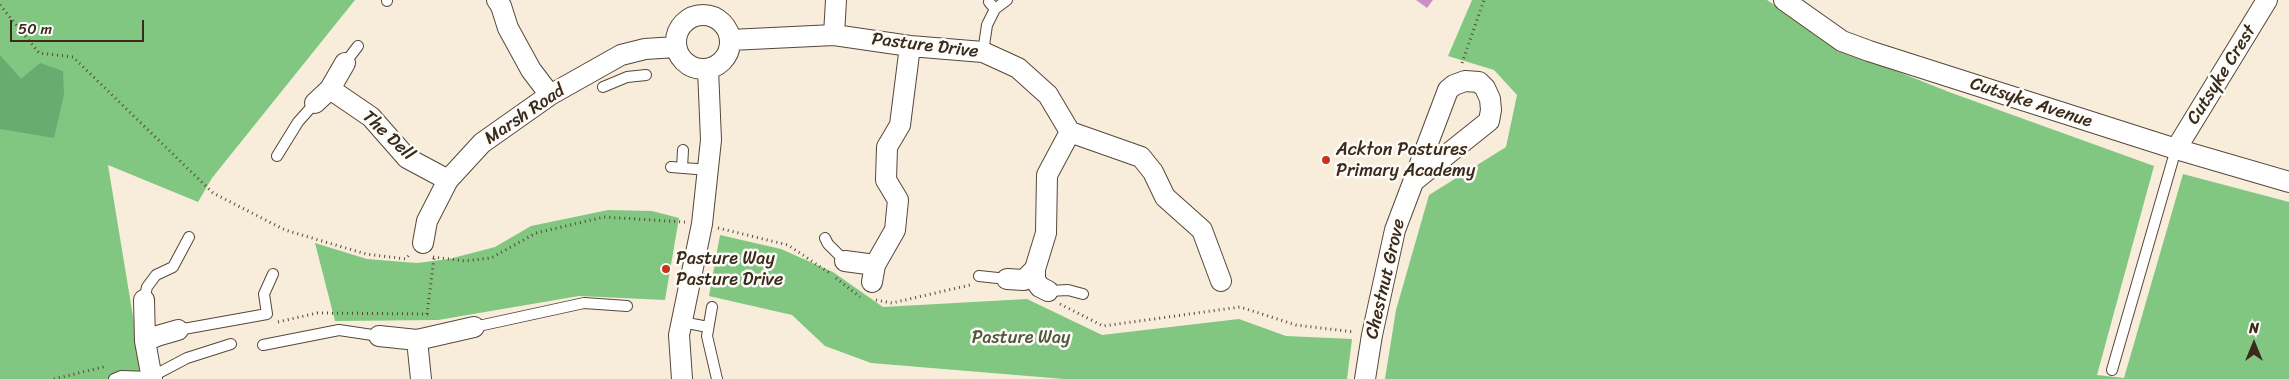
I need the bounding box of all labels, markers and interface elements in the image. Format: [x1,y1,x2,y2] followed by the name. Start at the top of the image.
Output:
[12,10,146,42] scale bar
[18,16,52,42] text: 50 m
[2183,21,2261,129] street label: Cutsyke Crest
[870,29,980,63] street label: Pasture Drive
[1967,73,2095,133] street label: Cutsyke Avenue
[481,80,569,150] street label: Marsh Road
[357,106,419,166] street label: The Dell
[1336,139,1475,182] place label: Ackton Pastures Primary Academy
[1320,154,1332,166] marker: Ackton Pastures Primary Academy
[1362,217,1410,341] street label: Chestnut Grove
[676,248,783,290] place label: Pasture Way Pasture Drive
[660,263,672,275] marker: Pasture Way Pasture Drive
[2249,316,2259,341] text: N
[2229,319,2279,369] north arrow
[972,327,1070,349] park label: Pasture Way

